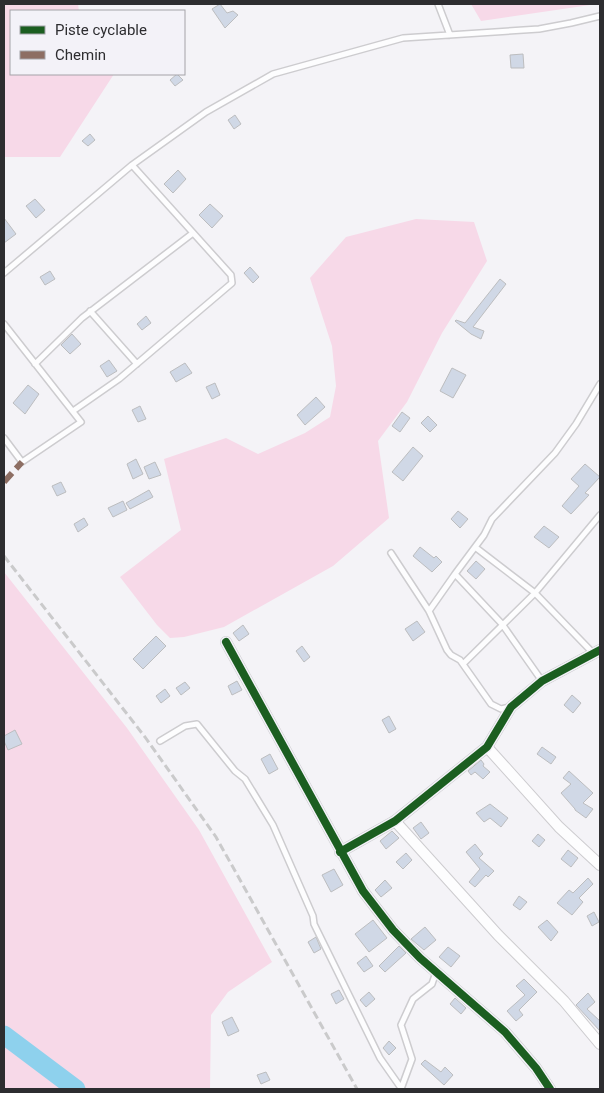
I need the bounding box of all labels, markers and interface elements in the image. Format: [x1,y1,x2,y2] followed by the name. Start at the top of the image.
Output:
[10,10,185,75] legend
[55,21,147,39] text: Piste cyclable
[55,46,106,64] text: Chemin

